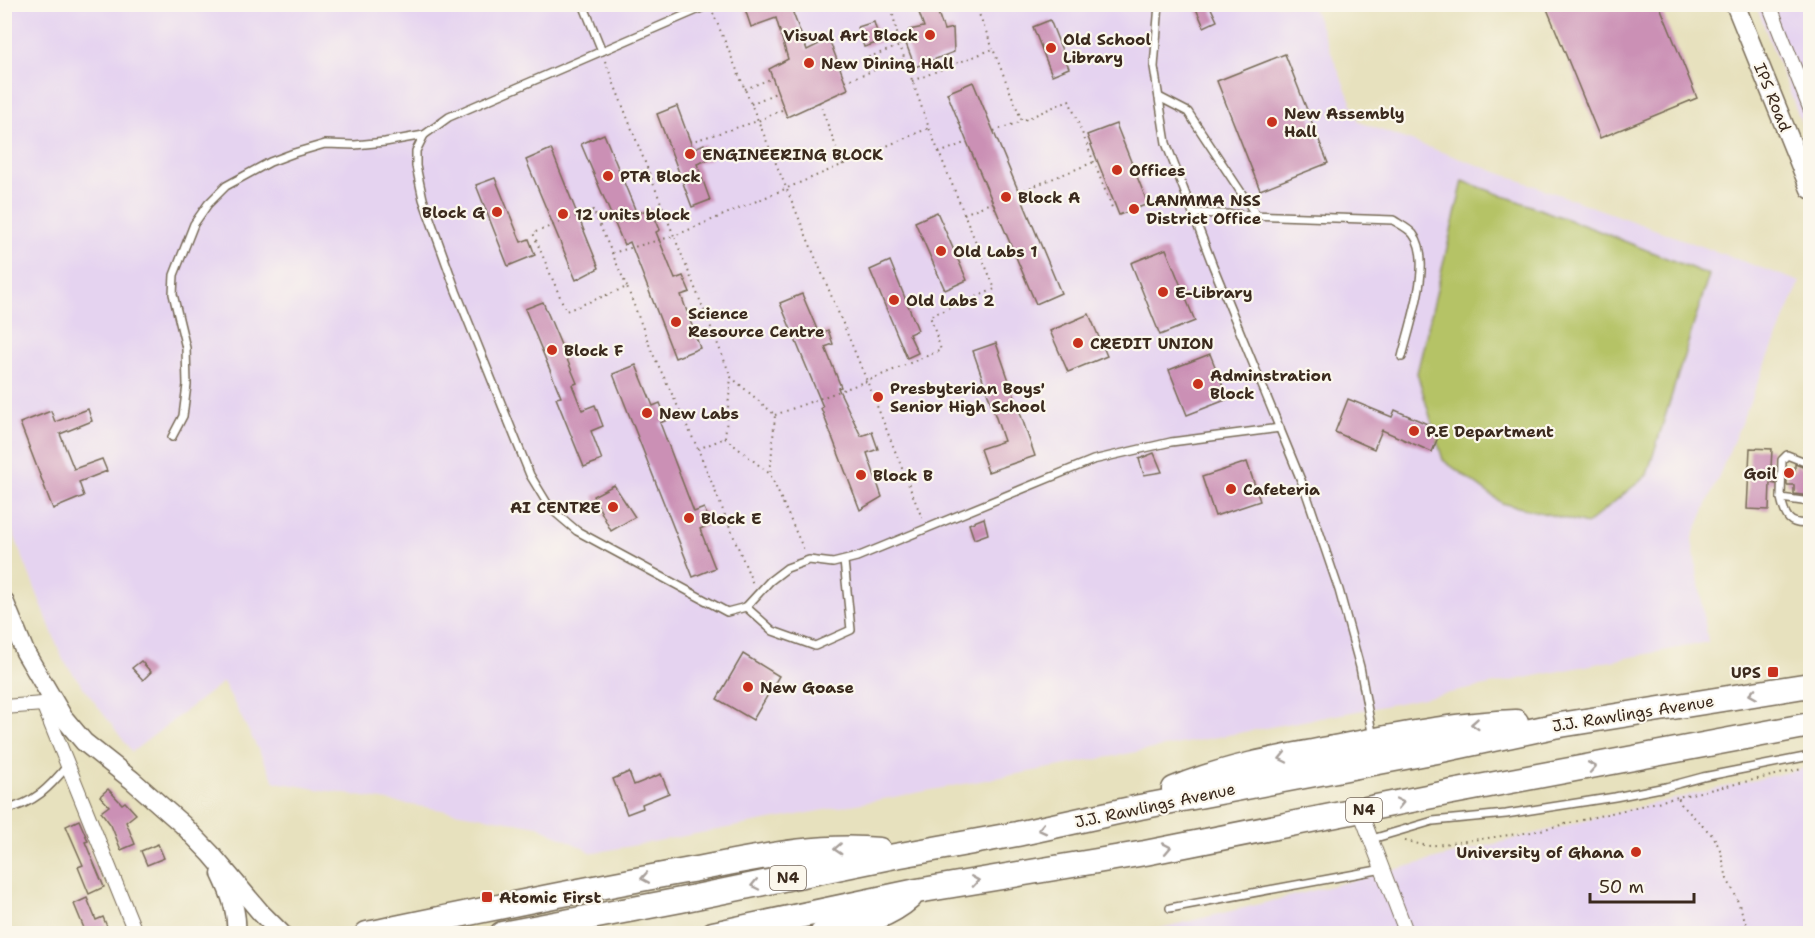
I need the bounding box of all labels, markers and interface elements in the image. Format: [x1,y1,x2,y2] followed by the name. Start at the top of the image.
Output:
[783,25,918,46] place label: Visual Art Block
[923,28,937,42] marker: Visual Art Block
[1063,29,1152,68] place label: Old School Library
[1044,41,1058,55] marker: Old School Library
[821,53,954,74] place label: New Dining Hall
[802,56,816,70] marker: New Dining Hall
[1749,60,1796,135] street label: IPS Road
[1284,103,1405,142] place label: New Assembly Hall
[1265,115,1279,129] marker: New Assembly Hall
[702,144,883,165] place label: ENGINEERING BLOCK
[683,147,697,161] marker: ENGINEERING BLOCK
[1129,160,1186,181] place label: Offices
[1110,163,1124,177] marker: Offices
[620,166,701,187] place label: PTA Block
[601,169,615,183] marker: PTA Block
[1018,187,1080,208] place label: Block A
[999,190,1013,204] marker: Block A
[1146,190,1262,229] place label: LANMMA NSS District Office
[422,202,485,223] place label: Block G
[1127,202,1141,216] marker: LANMMA NSS District Office
[575,204,690,225] place label: 12 units block
[490,205,504,219] marker: Block G
[556,207,570,221] marker: 12 units block
[953,241,1037,262] place label: Old Labs 1
[934,244,948,258] marker: Old Labs 1
[1175,282,1253,303] place label: E-Library
[1156,285,1170,299] marker: E-Library
[906,290,994,311] place label: Old Labs 2
[887,293,901,307] marker: Old Labs 2
[688,303,825,342] place label: Science Resource Centre
[669,315,683,329] marker: Science Resource Centre
[1090,333,1214,354] place label: CREDIT UNION
[1071,336,1085,350] marker: CREDIT UNION
[564,340,623,361] place label: Block F
[545,343,559,357] marker: Block F
[1210,365,1332,404] place label: Adminstration Block
[1191,377,1205,391] marker: Adminstration Block
[890,378,1046,417] place label: Presbyterian Boys' Senior High School
[871,390,885,404] marker: Presbyterian Boys' Senior High School
[659,403,739,424] place label: New Labs
[640,406,654,420] marker: New Labs
[1426,421,1554,442] place label: P.E Department
[1407,424,1421,438] marker: P.E Department
[1743,463,1777,484] place label: Goil
[873,465,933,486] place label: Block B
[1782,466,1796,480] marker: Goil
[854,468,868,482] marker: Block B
[1243,479,1320,500] place label: Cafeteria
[1224,482,1238,496] marker: Cafeteria
[510,497,601,518] place label: AI CENTRE
[606,500,620,514] marker: AI CENTRE
[701,508,762,529] place label: Block E
[682,511,696,525] marker: Block E
[1731,662,1761,683] place label: UPS
[1766,665,1780,679] marker: UPS
[760,677,855,698] place label: New Goase
[741,680,755,694] marker: New Goase
[1748,688,1757,700] one-way arrow
[1551,690,1715,737] street label: J.J. Rawlings Avenue
[1470,717,1479,730] one-way arrow
[1278,751,1288,764] one-way arrow
[1586,761,1596,774] one-way arrow
[1073,778,1237,833] street label: J.J. Rawlings Avenue
[1395,797,1405,810] one-way arrow
[1346,798,1382,822] road number: N4
[1037,821,1047,834] one-way arrow
[1162,842,1172,855] one-way arrow
[1456,842,1624,863] place label: University of Ghana
[833,843,842,856] one-way arrow
[1629,845,1643,859] marker: University of Ghana
[770,866,806,890] road number: N4
[1590,866,1694,904] scale bar
[640,871,650,884] one-way arrow
[970,875,980,888] one-way arrow
[1599,875,1644,899] text: 50 m
[751,878,761,891] one-way arrow
[499,887,601,908] place label: Atomic First
[480,890,494,904] marker: Atomic First

